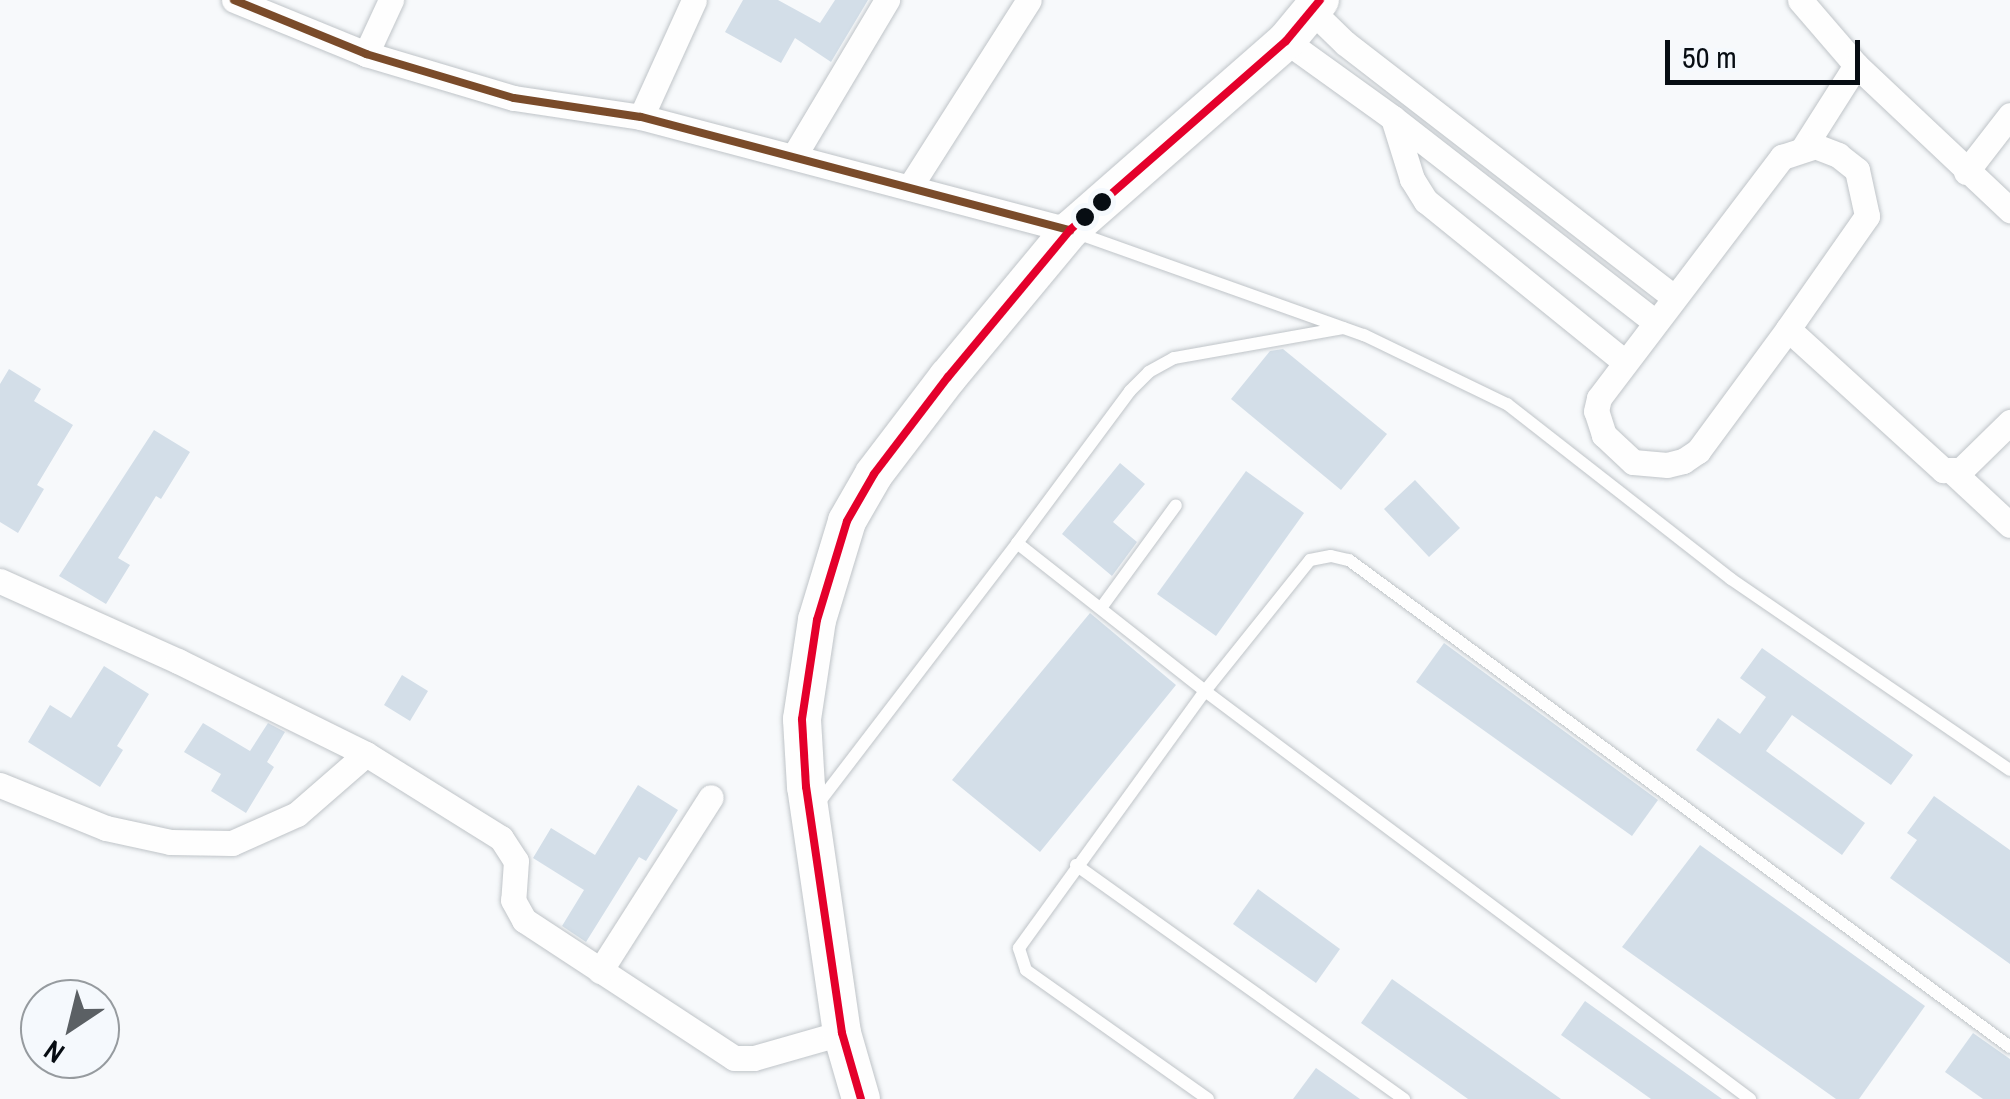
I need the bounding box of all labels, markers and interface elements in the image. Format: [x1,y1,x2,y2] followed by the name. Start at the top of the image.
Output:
[1670,20,1865,82] scale bar
[1682,37,1737,77] text: 50 m
[1092,192,1112,212] unlabelled marker
[1075,207,1095,227] unlabelled marker
[20,979,120,1079] north arrow
[36,1032,72,1072] text: N

